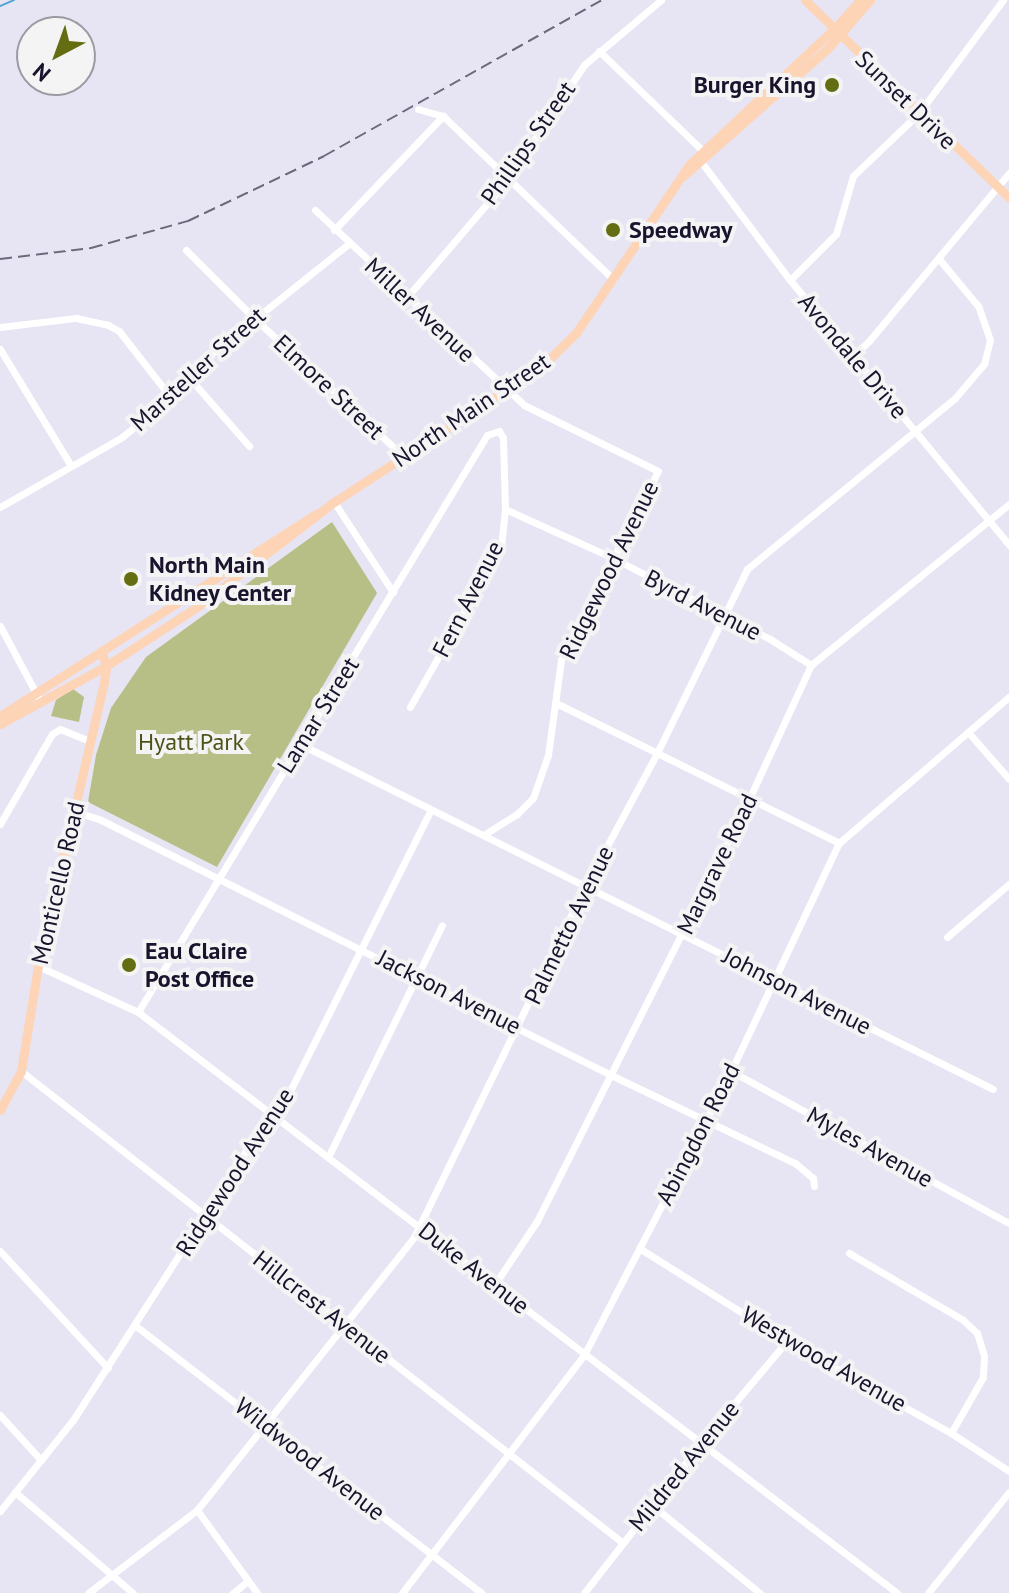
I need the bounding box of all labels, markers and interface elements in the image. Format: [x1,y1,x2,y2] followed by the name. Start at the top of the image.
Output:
[16,16,96,96] north arrow
[849,45,963,155] street label: Sunset Drive
[27,57,56,88] text: N
[694,71,816,99] place label: Burger King
[475,76,581,210] street label: Phillips Street
[823,76,841,94] marker: Burger King
[629,216,733,244] place label: Speedway
[604,221,622,239] marker: Speedway
[359,251,481,369] street label: Miller Avenue
[792,287,914,425] street label: Avondale Drive
[125,301,271,437] street label: Marsteller Street
[268,329,390,445] street label: Elmore Street
[387,347,555,473] street label: North Main Street
[553,476,665,664] street label: Ridgewood Avenue
[426,536,510,662] street label: Fern Avenue
[149,551,292,607] place label: North Main Kidney Center
[640,563,766,647] street label: Byrd Avenue
[120,568,142,590] marker: North Main Kidney Center
[271,652,365,778] street label: Lamar Street
[138,728,244,756] park label: Hyatt Park
[671,789,763,939] street label: Margrave Road
[25,799,91,967] street label: Monticello Road
[518,841,620,1009] street label: Palmetto Avenue
[145,937,255,993] place label: Eau Claire Post Office
[718,941,876,1041] street label: Johnson Avenue
[372,943,526,1041] street label: Jackson Avenue
[120,956,138,974] marker: Eau Claire Post Office
[650,1058,746,1210] street label: Abingdon Road
[170,1082,300,1262] street label: Ridgewood Avenue
[801,1100,939,1194] street label: Myles Avenue
[413,1216,535,1320] street label: Duke Avenue
[247,1244,397,1370] street label: Hillcrest Avenue
[736,1300,912,1418] street label: Westwood Avenue
[229,1391,391,1527] street label: Wildwood Avenue
[622,1395,746,1537] street label: Mildred Avenue

